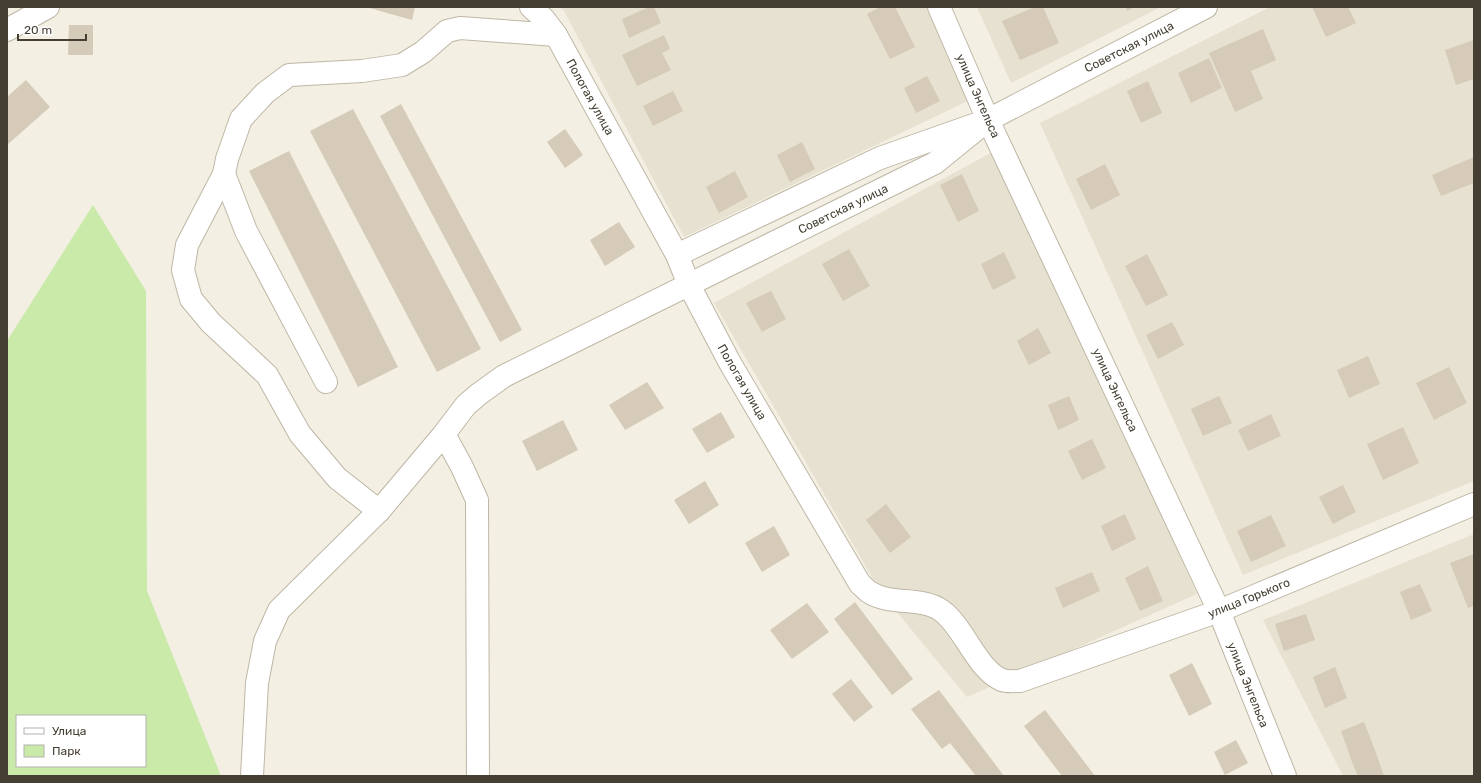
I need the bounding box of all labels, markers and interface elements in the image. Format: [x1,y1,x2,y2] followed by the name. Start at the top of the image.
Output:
[18,16,86,42] scale bar
[1082,18,1176,76] street label: Советская улица
[24,23,52,37] text: 20 m
[953,52,1003,140] street label: улица Энгельса
[563,56,617,138] street label: Пологая улица
[796,181,890,237] street label: Советская улица
[715,342,769,422] street label: Пологая улица
[1090,346,1140,434] street label: улица Энгельса
[1206,575,1292,621] street label: улица Горького
[1225,640,1271,730] street label: улица Энгельса
[16,715,146,767] legend
[52,724,86,738] text: Улица
[52,744,81,758] text: Парк

